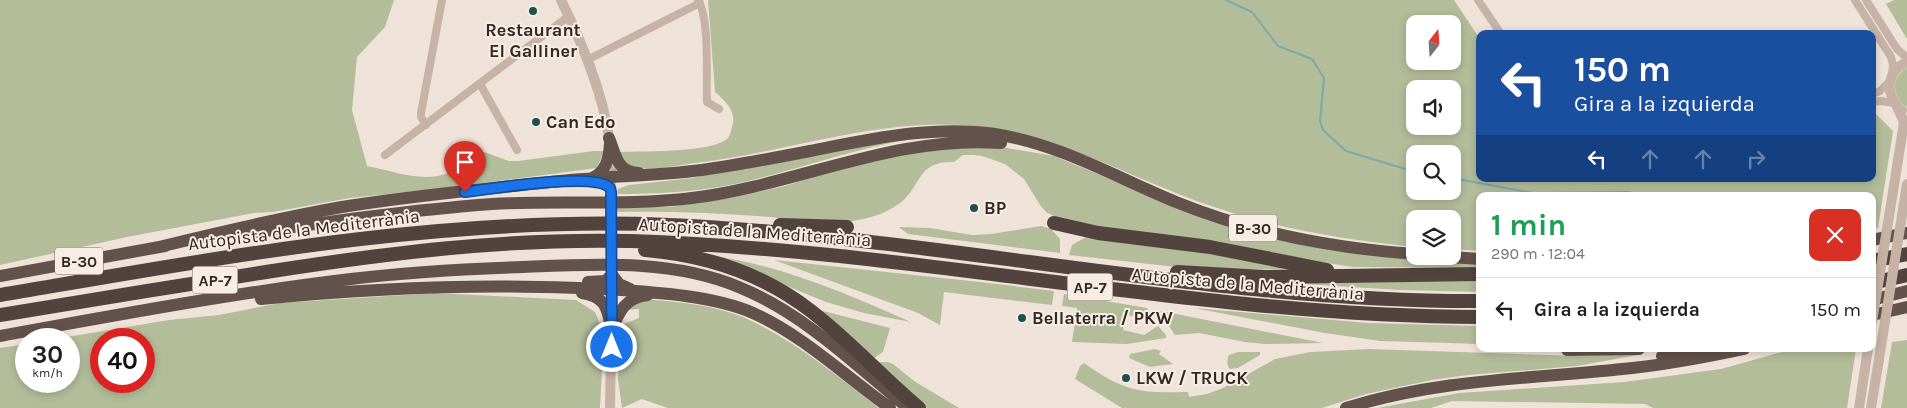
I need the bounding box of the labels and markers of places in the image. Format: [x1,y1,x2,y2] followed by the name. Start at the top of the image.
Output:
[527,5,539,17] marker: Restaurant El Galliner
[485,19,581,62] place label: Restaurant El Galliner
[546,111,616,133] place label: Can Edo
[530,116,542,128] marker: Can Edo
[444,141,486,192] pin
[984,197,1006,219] place label: BP
[968,202,980,214] marker: BP
[1032,307,1173,329] place label: Bellaterra / PKW
[1016,312,1028,324] marker: Bellaterra / PKW
[1136,367,1248,389] place label: LKW / TRUCK
[1120,372,1132,384] marker: LKW / TRUCK

